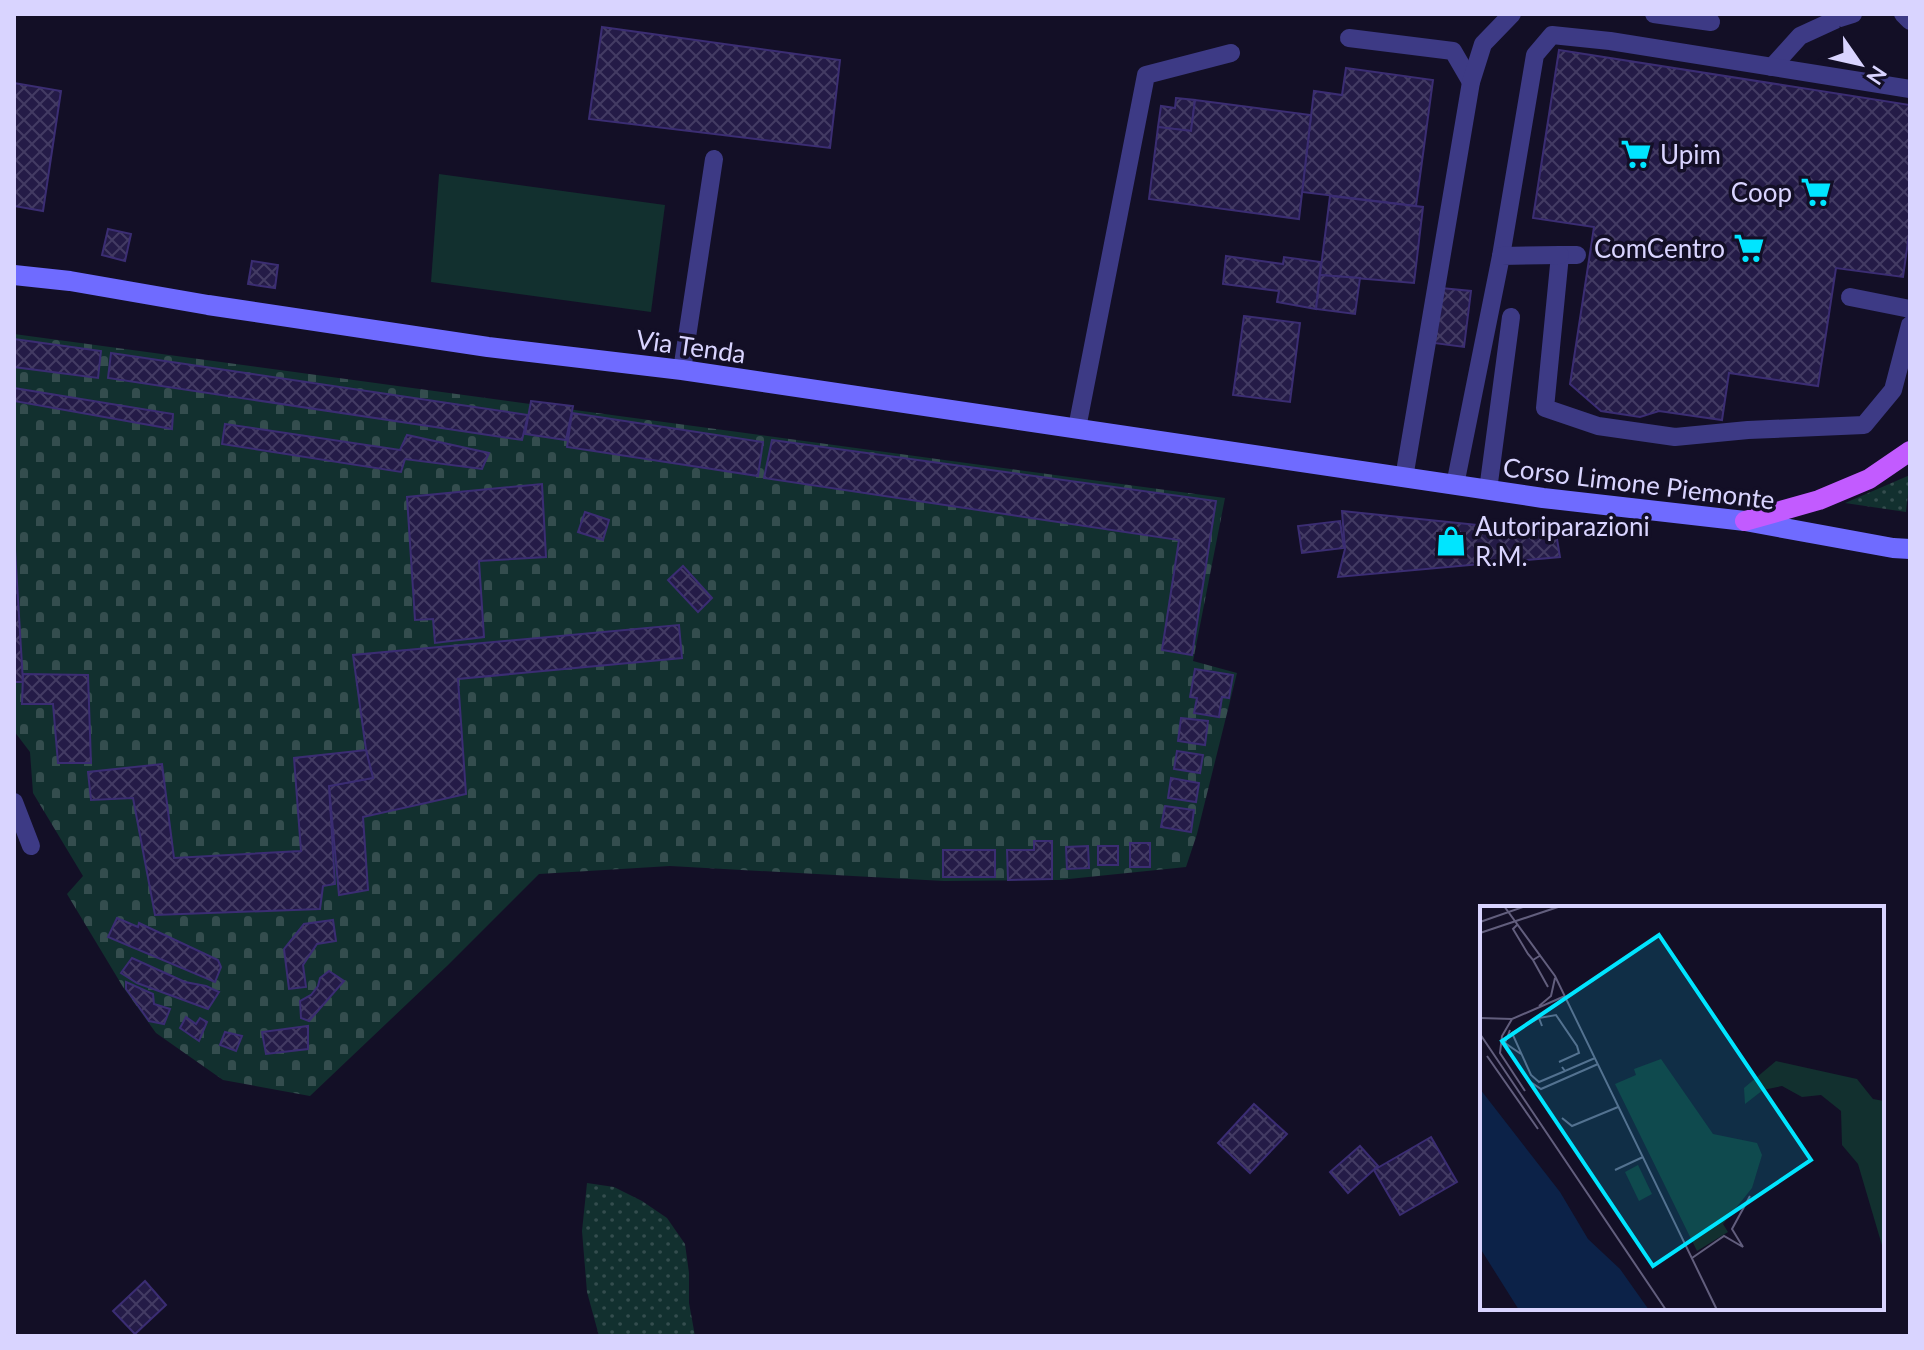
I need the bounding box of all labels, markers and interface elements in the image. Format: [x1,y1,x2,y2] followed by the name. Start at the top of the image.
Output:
[1820,24,1900,104] north arrow
[1861,61,1893,90] text: N
[1619,137,1653,171] supermarket icon: Upim
[1660,138,1721,170] place label: Upim
[1799,175,1833,209] supermarket icon: Coop
[1731,176,1792,208] place label: Coop
[1732,231,1766,265] supermarket icon: ComCentro
[1594,232,1725,264] place label: ComCentro
[634,322,748,370] street label: Via Tenda
[1501,450,1777,516] street label: Corso Limone Piemonte
[1475,510,1650,572] place label: Autoriparazioni R.M.
[1434,524,1468,558] shop icon: Autoriparazioni R.M.
[1480,906,1884,1310] inset map

